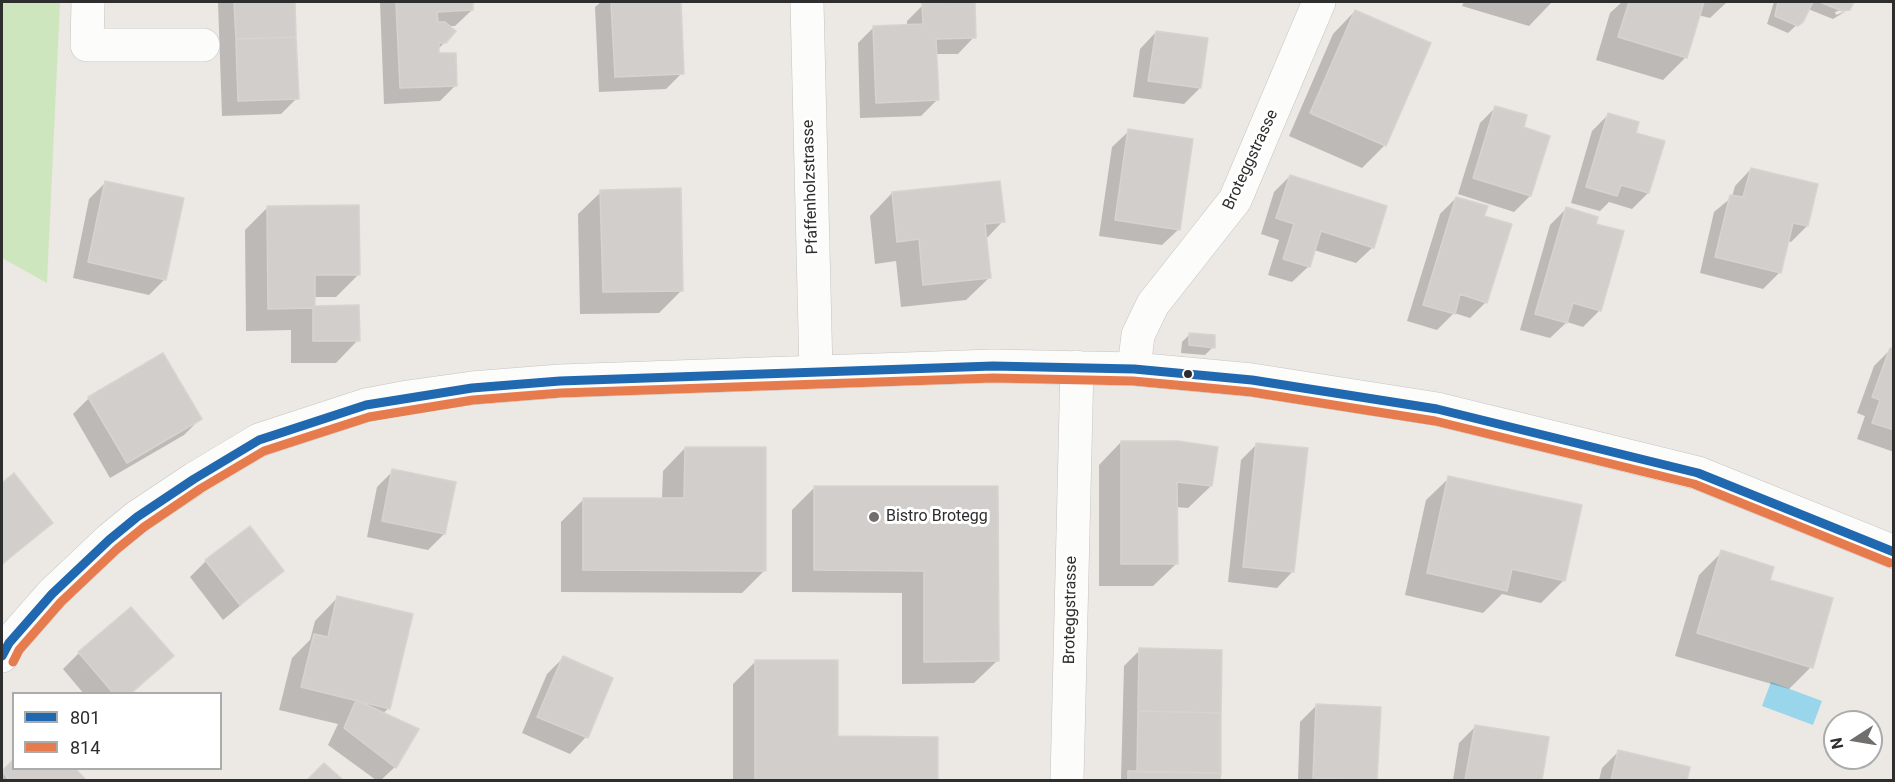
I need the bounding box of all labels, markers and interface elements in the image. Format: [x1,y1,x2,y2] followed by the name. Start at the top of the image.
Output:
[1219,107,1283,213] street label: Broteggstrasse
[799,119,823,255] street label: Pfaffenholzstrasse
[1182,368,1194,380] unlabelled marker
[886,507,988,527] place label: Bistro Brotegg
[867,510,881,524] marker: Bistro Brotegg
[1060,556,1082,664] street label: Broteggstrasse
[12,692,222,770] legend
[70,707,100,728] text: 801
[1823,710,1883,770] north arrow
[1826,736,1847,751] text: N
[70,737,100,758] text: 814

